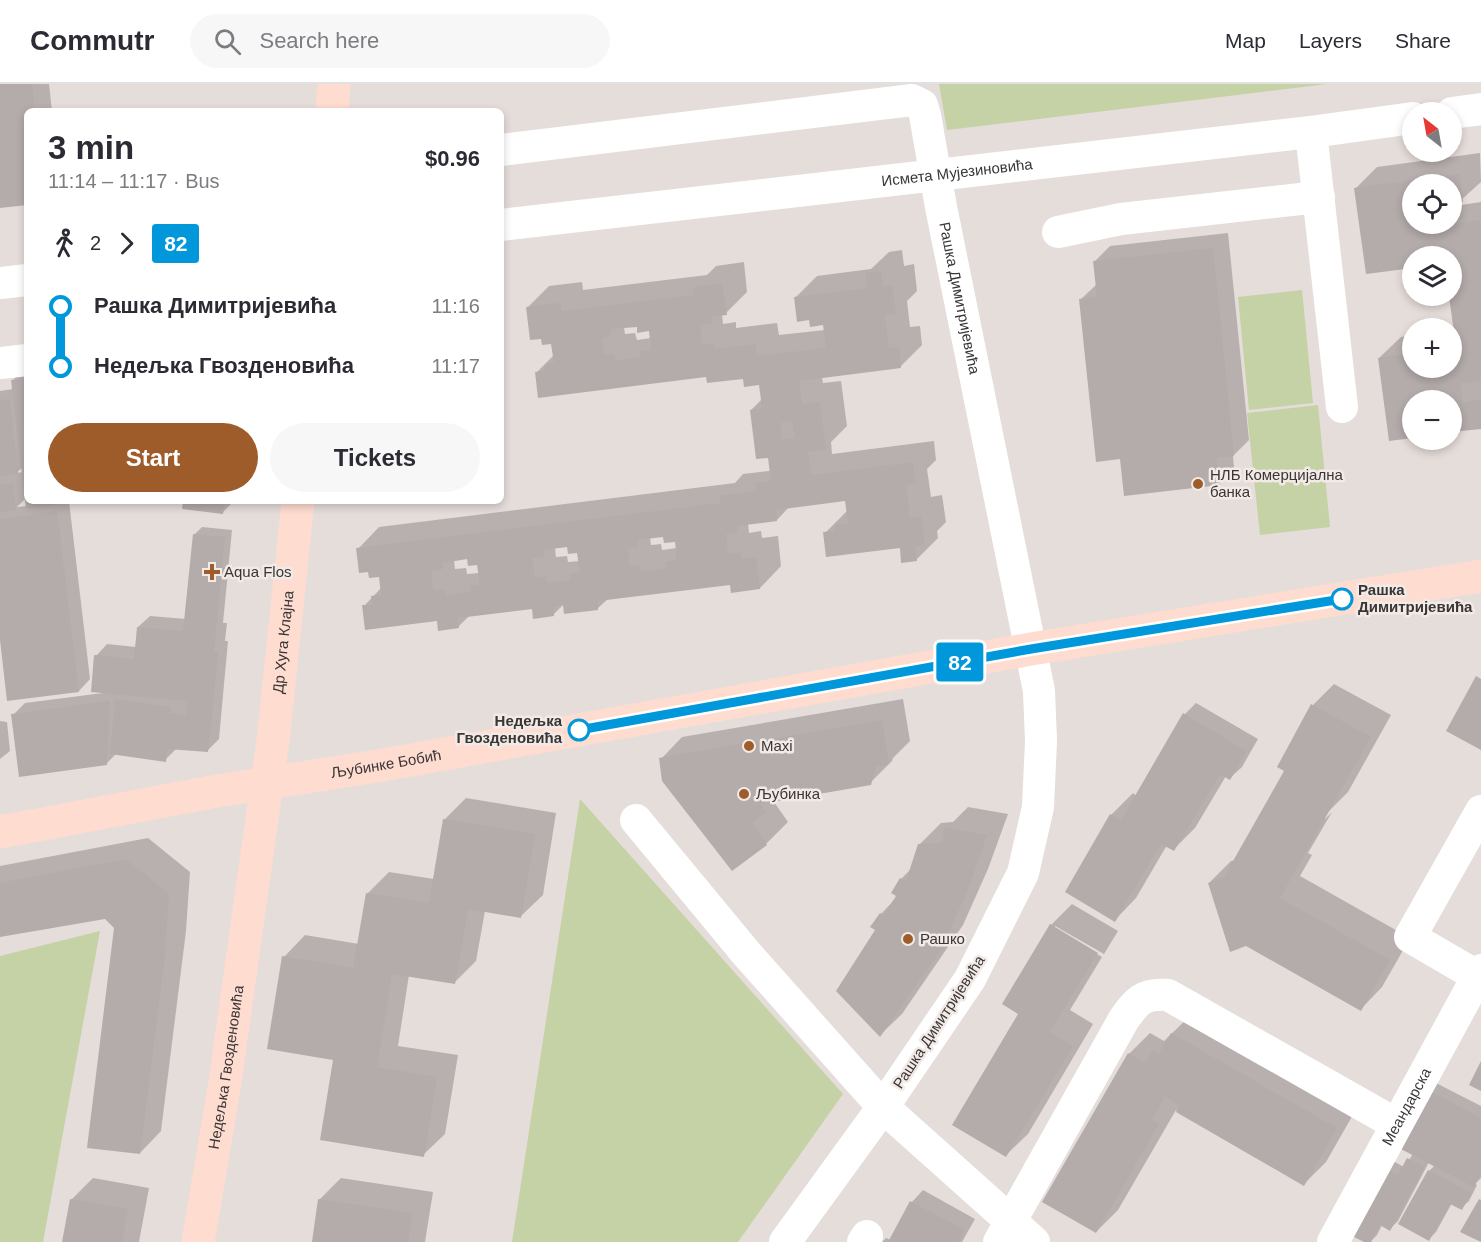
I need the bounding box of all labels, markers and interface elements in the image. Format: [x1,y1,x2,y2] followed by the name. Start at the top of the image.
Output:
[190,14,610,68] search box
[30,25,154,56] text: Commutr
[211,25,244,58] icon: search
[259,28,379,53] text: Search here
[1225,29,1266,52] text: Map
[1299,29,1362,52] text: Layers
[1395,29,1451,52] text: Share
[1402,102,1462,162] north arrow
[1402,102,1462,450] map controls
[48,129,134,166] text: 3 min
[425,146,480,171] text: $0.96
[880,155,1034,189] street label: Исмета Мујезиновића
[48,170,220,192] text: 11:14 – 11:17 · Bus
[1402,174,1462,234] button: locate
[936,220,984,376] street label: Рашка Димитријевића
[48,227,81,260] icon: walk
[110,227,143,260] icon: forward
[90,232,101,254] text: 2
[164,232,187,255] text: 82
[1402,246,1462,306] button: layers
[94,293,336,318] text: Рашка Димитријевића
[431,295,480,317] text: 11:16
[1402,318,1462,378] button: +
[94,353,354,378] text: Недељка Гвозденовића
[431,355,480,377] text: 11:17
[1402,390,1462,450] button: −
[48,423,258,492] button: Start
[270,423,480,492] button: Tickets
[1210,466,1343,500] place label: НЛБ Комерцијална банка
[1191,477,1205,491] marker: НЛБ Комерцијална банка
[224,563,292,580] place label: Aqua Flos
[205,565,219,579] marker: Aqua Flos
[1358,581,1473,615] place label: Рашка Димитријевића
[1331,588,1353,610] marker: Рашка Димитријевића
[269,589,297,694] street label: Др Хуга Клајна
[933,642,987,682] line badge: 82
[948,651,972,674] text: 82
[456,712,563,746] place label: Недељка Гвозденовића
[568,719,590,741] marker: Недељка Гвозденовића
[761,737,793,754] place label: Maxi
[742,739,756,753] marker: Maxi
[330,746,442,781] street label: Љубинке Бобић
[756,785,821,802] place label: Љубинка
[737,787,751,801] marker: Љубинка
[920,930,965,947] place label: Рашко
[901,932,915,946] marker: Рашко
[889,952,988,1091] street label: Рашка Димитријевића
[205,983,247,1150] street label: Недељка Гвозденовића
[1378,1064,1434,1148] street label: Меандарска

